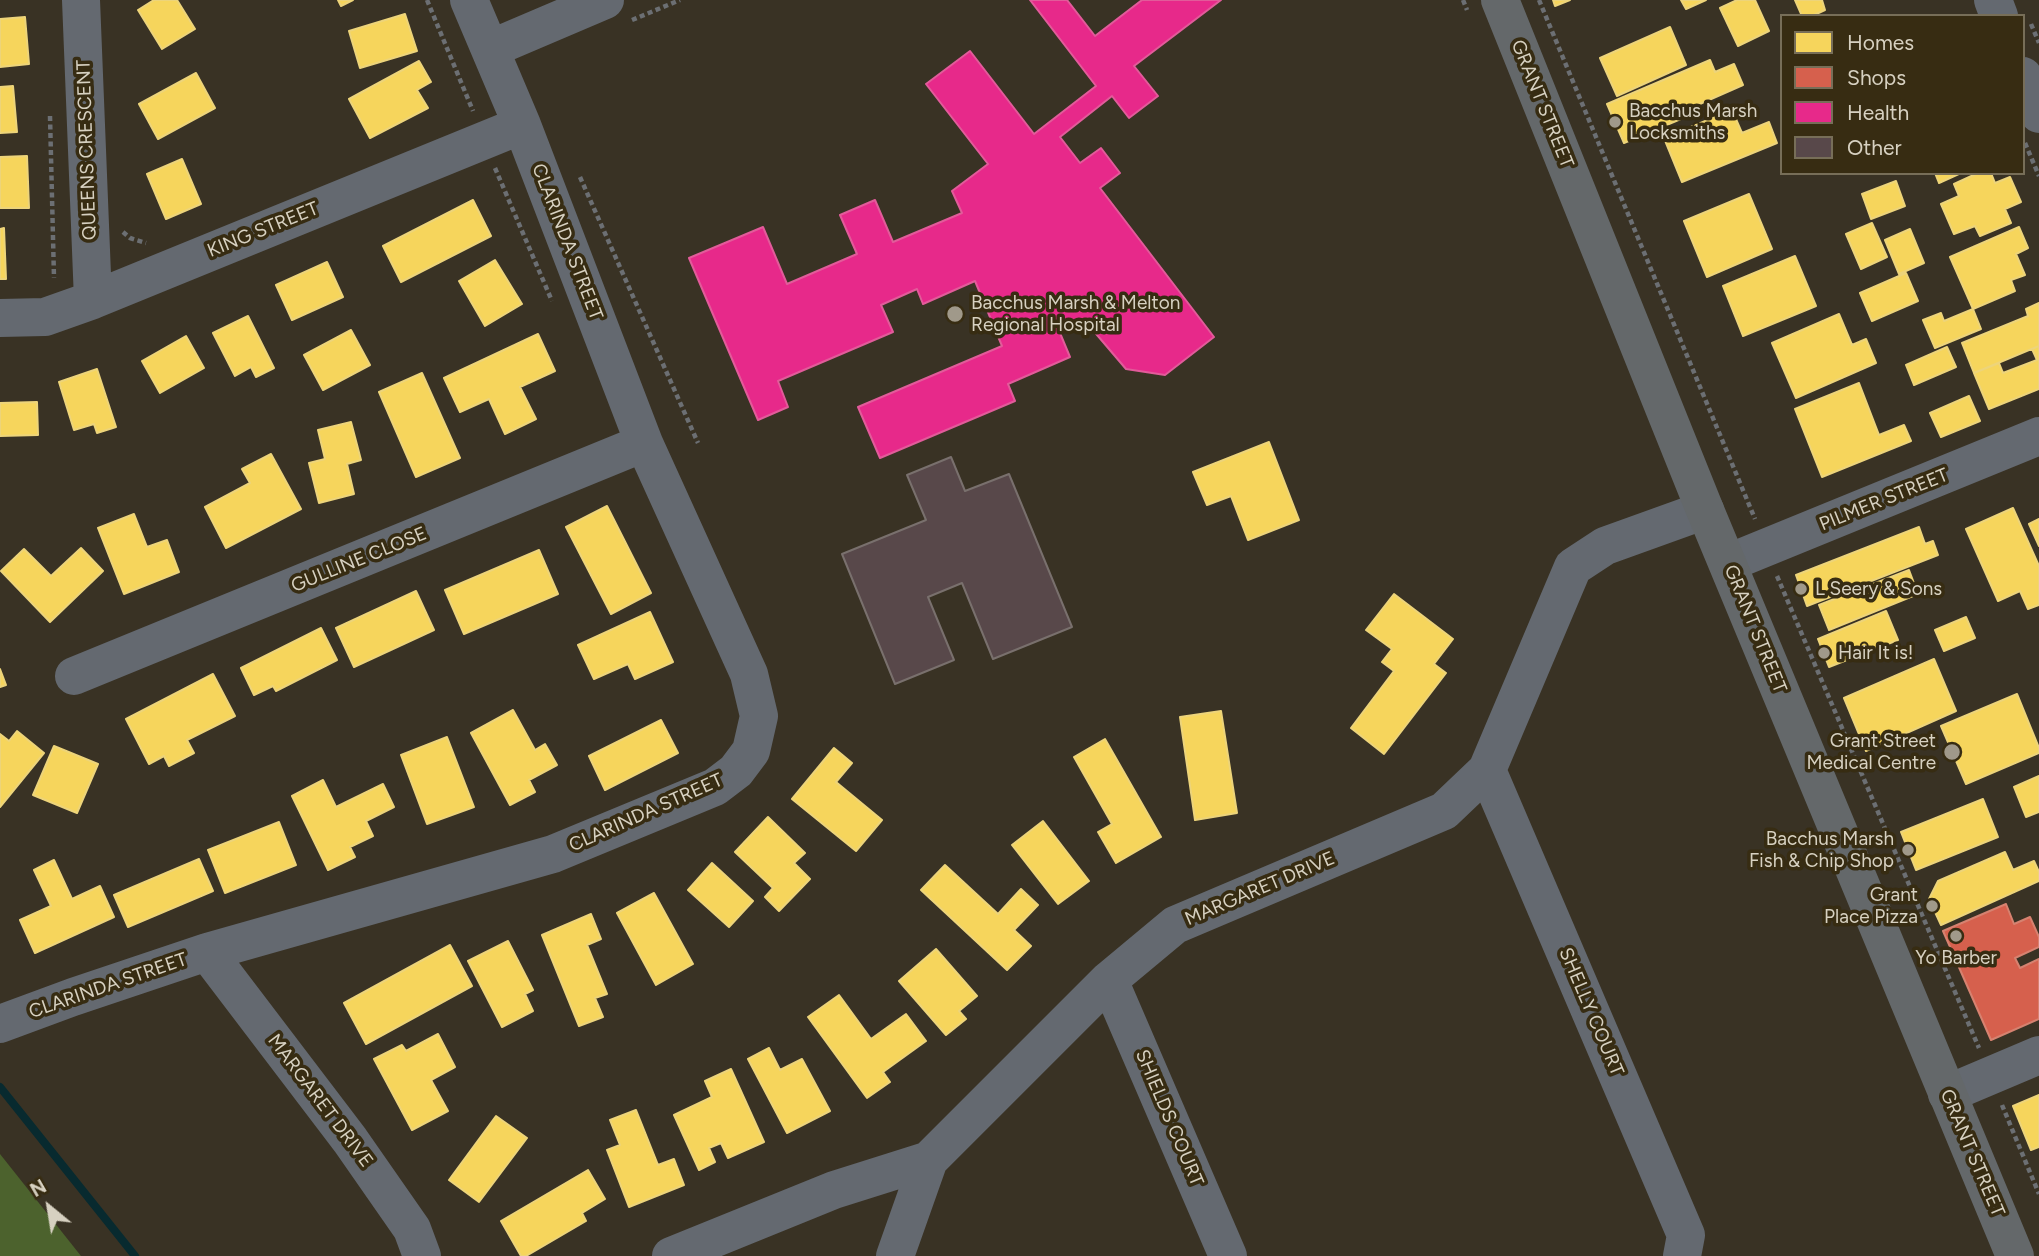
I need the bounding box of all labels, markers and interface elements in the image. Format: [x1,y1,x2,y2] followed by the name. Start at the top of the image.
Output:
[1780,14,2025,175] legend
[1847,30,1914,55] text: Homes
[1506,37,1578,171] street label: GRANT STREET
[72,59,102,241] street label: QUEENS CRESCENT
[1847,65,1906,90] text: Shops
[1629,100,1757,144] place label: Bacchus Marsh Locksmiths
[1847,100,1909,125] text: Health
[1607,114,1623,130] marker: Bacchus Marsh Locksmiths
[1847,135,1902,160] text: Other
[527,160,607,324] street label: CLARINDA STREET
[204,197,322,263] street label: KING STREET
[971,292,1180,336] place label: Bacchus Marsh & Melton Regional Hospital
[945,304,965,324] marker: Bacchus Marsh & Melton Regional Hospital
[1816,464,1952,536] street label: PILMER STREET
[288,522,430,598] street label: GULLINE CLOSE
[1719,562,1791,696] street label: GRANT STREET
[1815,578,1942,600] place label: L Seery & Sons
[1793,581,1809,597] marker: L Seery & Sons
[1838,642,1913,664] place label: Hair It is!
[1816,645,1832,661] marker: Hair It is!
[1807,730,1936,774] place label: Grant Street Medical Centre
[1942,742,1962,762] marker: Grant Street Medical Centre
[566,769,726,857] street label: CLARINDA STREET
[1749,828,1894,872] place label: Bacchus Marsh Fish & Chip Shop
[1900,842,1916,858] marker: Bacchus Marsh Fish & Chip Shop
[1182,847,1338,931] street label: MARGARET DRIVE
[1824,884,1918,928] place label: Grant Place Pizza
[1924,898,1940,914] marker: Grant Place Pizza
[1948,928,1964,944] marker: Yo Barber
[1554,944,1628,1080] street label: SHELLY COURT
[1915,947,1997,969] place label: Yo Barber
[26,948,190,1024] street label: CLARINDA STREET
[262,1030,378,1172] street label: MARGARET DRIVE
[1130,1046,1208,1190] street label: SHIELDS COURT
[1935,1086,2009,1220] street label: GRANT STREET
[14,1172,84,1242] north arrow
[26,1175,50,1202] text: N

